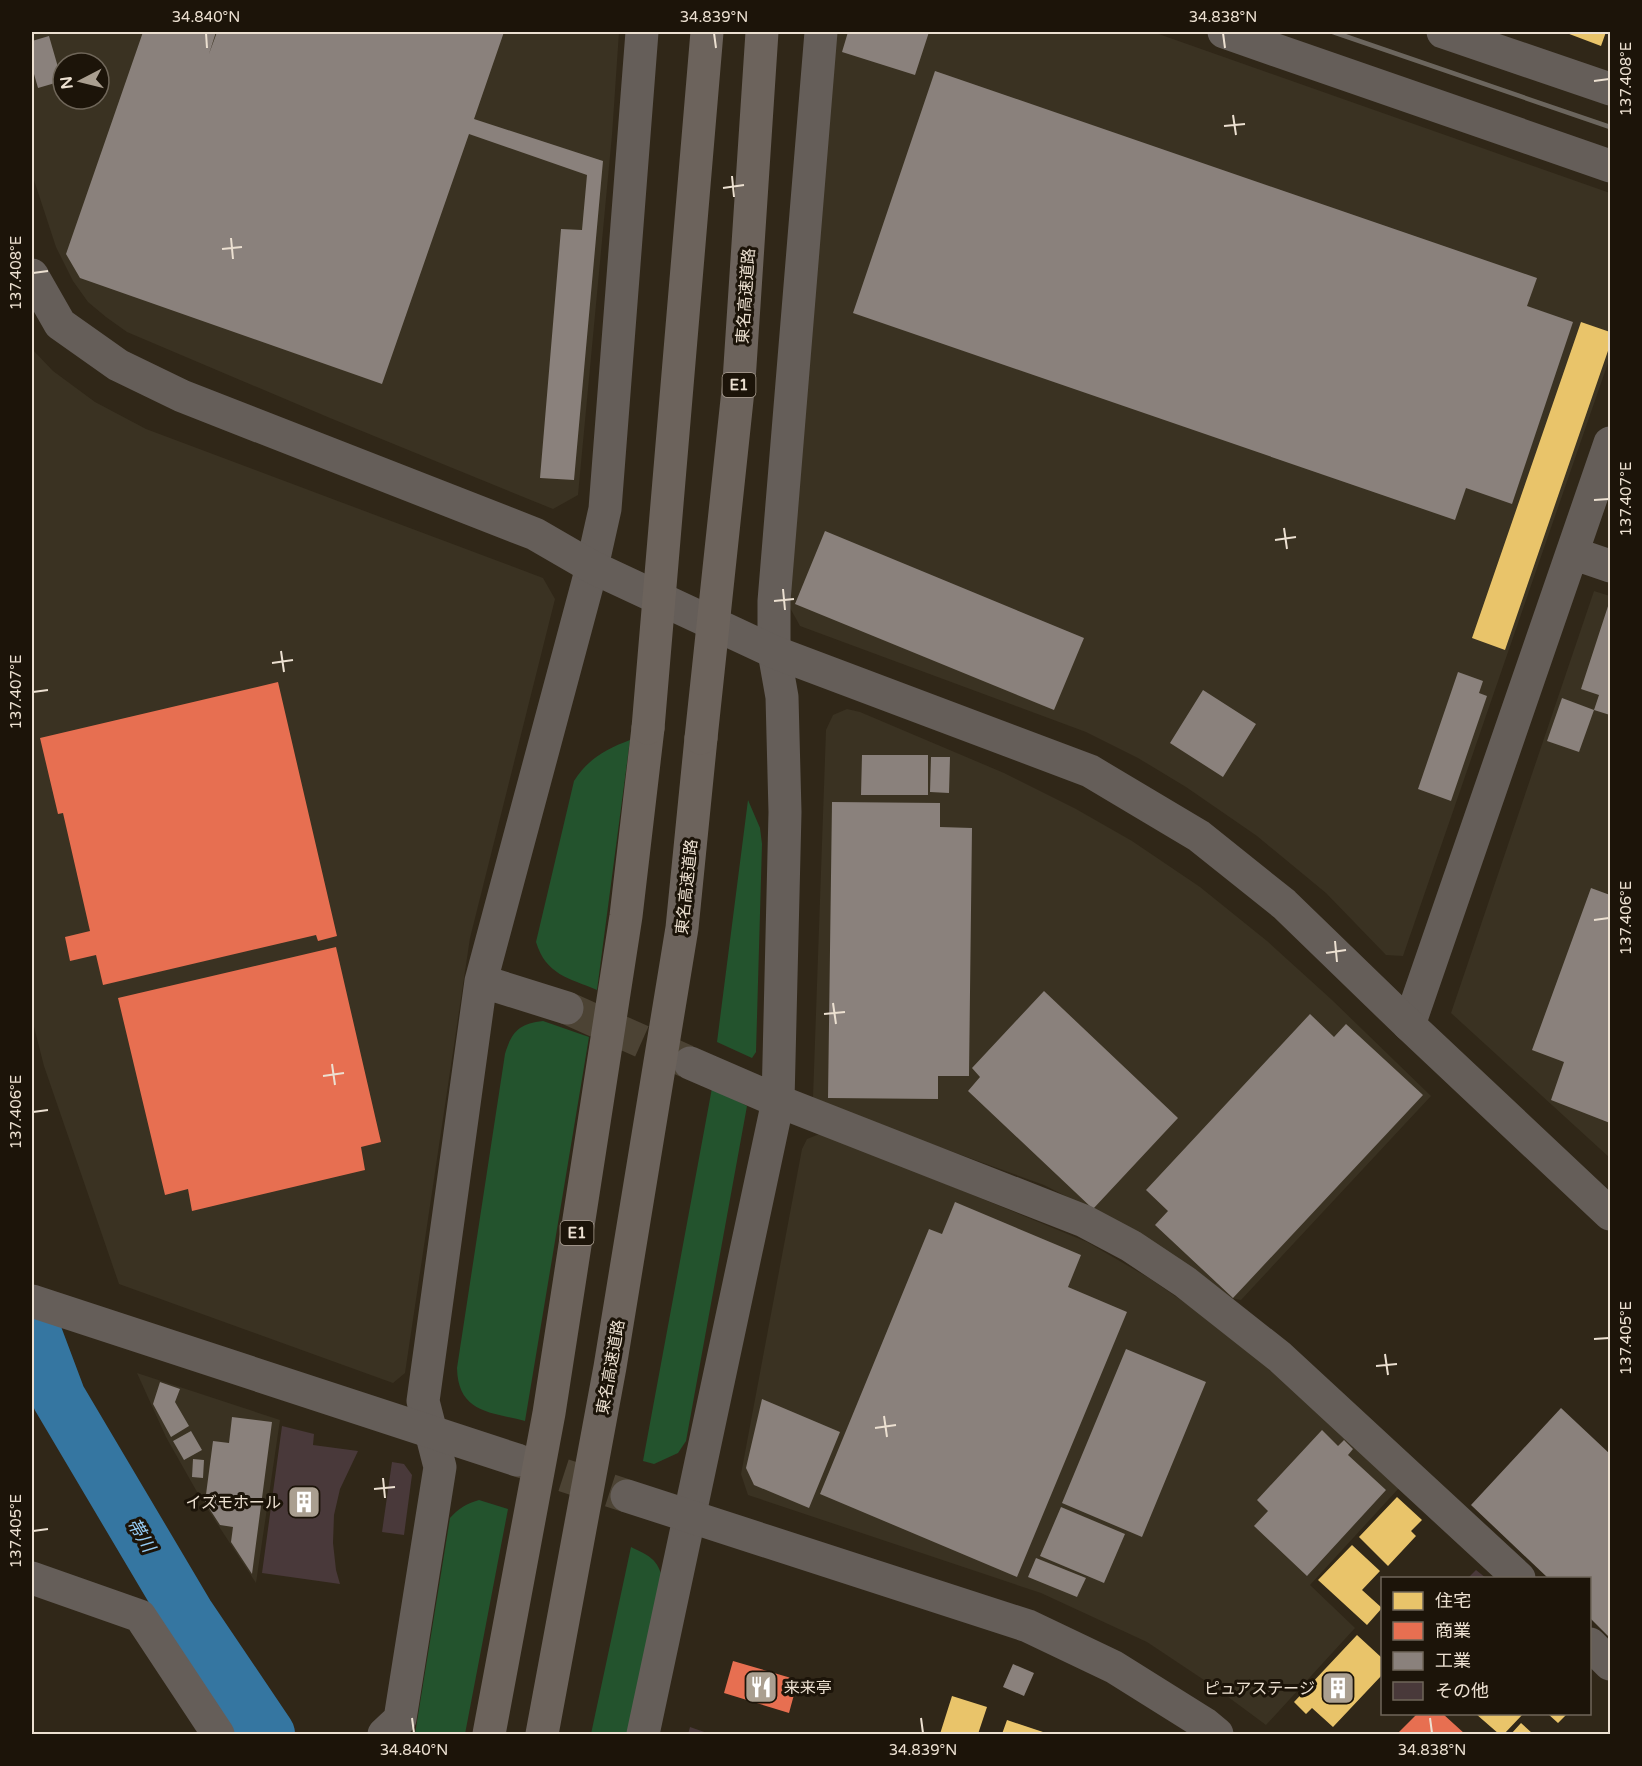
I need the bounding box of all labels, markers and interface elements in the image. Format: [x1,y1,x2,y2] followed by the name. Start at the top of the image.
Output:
[172,8,240,26] text: 34.840°N
[680,8,748,26] text: 34.839°N
[1189,8,1257,26] text: 34.838°N
[1617,42,1635,116] text: 137.408°E
[51,51,111,111] north arrow
[56,75,78,90] text: N
[7,236,25,310] text: 137.408°E
[733,247,759,345] street label: 東名高速道路
[722,373,756,397] road number: E1
[1617,462,1635,536] text: 137.407°E
[7,655,25,729] text: 137.407°E
[672,838,702,936] street label: 東名高速道路
[1617,881,1635,955] text: 137.406°E
[7,1075,25,1149] text: 137.406°E
[560,1221,594,1245] road number: E1
[1617,1301,1635,1375] text: 137.405°E
[593,1318,629,1416] street label: 東名高速道路
[286,1484,322,1520] building icon: イズモホール
[185,1493,281,1513] place label: イズモホール
[7,1494,25,1568] text: 137.405°E
[122,1514,161,1558] water label: 帯川
[1381,1577,1591,1715] legend
[1435,1590,1471,1612] text: 住宅
[1435,1620,1471,1642] text: 商業
[1435,1650,1471,1672] text: 工業
[743,1669,779,1705] restaurant icon: 来来亭
[1320,1670,1356,1706] building icon: ピュアステージ
[784,1678,832,1698] place label: 来来亭
[1204,1679,1315,1699] place label: ピュアステージ
[1435,1680,1489,1702] text: その他
[380,1741,448,1759] text: 34.840°N
[889,1741,957,1759] text: 34.839°N
[1398,1741,1466,1759] text: 34.838°N

